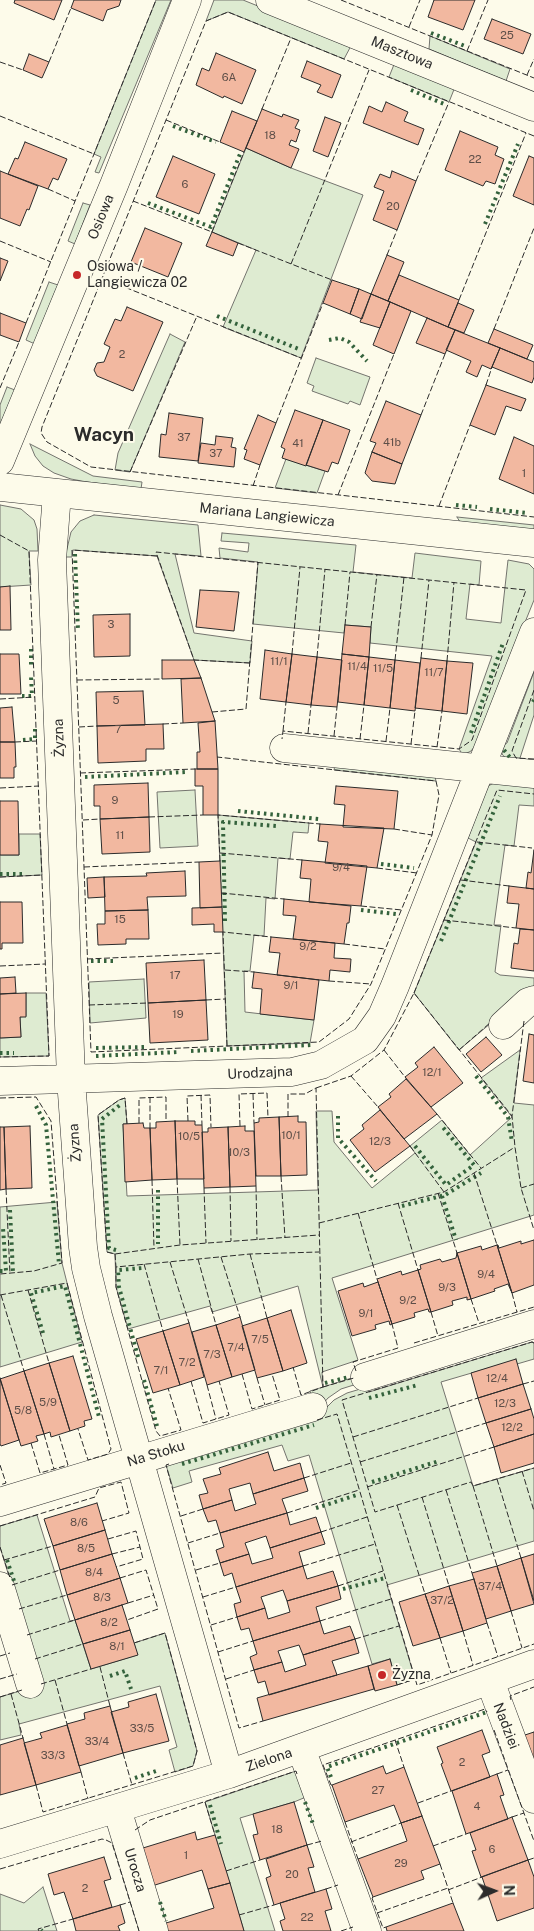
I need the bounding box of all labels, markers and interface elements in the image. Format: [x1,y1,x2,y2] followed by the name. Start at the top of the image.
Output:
[500,29,514,43] house number: 25
[369,33,435,73] street label: Masztowa
[222,71,236,85] house number: 6A
[264,129,276,143] house number: 18
[468,153,482,167] house number: 22
[182,178,188,192] house number: 6
[84,192,118,242] street label: Osiowa
[386,200,400,214] house number: 20
[87,259,187,292] place label: Osiowa / Langiewicza 02
[71,269,83,281] marker: Osiowa / Langiewicza 02
[119,348,125,362] house number: 2
[74,424,134,446] district label: Wacyn
[177,431,191,445] house number: 37
[383,436,401,450] house number: 41b
[292,437,304,451] house number: 41
[209,447,223,461] house number: 37
[522,467,526,481] house number: 1
[198,500,336,530] street label: Mariana Langiewicza
[108,618,114,632] house number: 3
[270,655,288,669] house number: 11/1
[347,660,367,674] house number: 11/4
[373,662,393,676] house number: 11/5
[424,666,444,680] house number: 11/7
[112,694,120,708] house number: 5
[50,718,68,758] street label: Żyzna
[115,723,121,737] house number: 7
[112,794,118,808] house number: 9
[116,829,124,843] house number: 11
[332,861,350,875] house number: 9/4
[114,913,126,927] house number: 15
[299,940,317,954] house number: 9/2
[169,969,181,983] house number: 17
[283,979,299,993] house number: 9/1
[172,1008,184,1022] house number: 19
[227,1063,293,1083] street label: Urodzajna
[422,1066,442,1080] house number: 12/1
[65,1123,85,1163] street label: Żyzna
[281,1129,301,1143] house number: 10/1
[178,1130,200,1144] house number: 10/5
[369,1135,391,1149] house number: 12/3
[228,1146,250,1160] house number: 10/3
[477,1268,495,1282] house number: 9/4
[438,1281,456,1295] house number: 9/3
[399,1294,417,1308] house number: 9/2
[358,1307,374,1321] house number: 9/1
[251,1333,269,1347] house number: 7/5
[227,1341,245,1355] house number: 7/4
[203,1348,221,1362] house number: 7/3
[178,1356,196,1370] house number: 7/2
[154,1364,168,1378] house number: 7/1
[486,1372,508,1386] house number: 12/4
[39,1396,57,1410] house number: 5/9
[494,1397,516,1411] house number: 12/3
[14,1404,32,1418] house number: 5/8
[501,1421,523,1435] house number: 12/2
[125,1437,187,1471] street label: Na Stoku
[70,1516,88,1530] house number: 8/6
[77,1542,95,1556] house number: 8/5
[85,1566,103,1580] house number: 8/4
[478,1580,502,1594] house number: 37/4
[93,1591,111,1605] house number: 8/3
[430,1594,454,1608] house number: 37/2
[100,1616,118,1630] house number: 8/2
[109,1640,125,1654] house number: 8/1
[392,1667,431,1683] place label: Żyzna
[376,1669,388,1681] marker: Żyzna
[490,1700,522,1752] street label: Nadziei
[130,1722,154,1736] house number: 33/5
[85,1735,109,1749] house number: 33/4
[244,1744,294,1776] street label: Zielona
[41,1749,65,1763] house number: 33/3
[459,1756,465,1770] house number: 2
[371,1784,385,1798] house number: 27
[474,1800,480,1814] house number: 4
[271,1823,283,1837] house number: 18
[489,1843,495,1857] house number: 6
[120,1846,150,1894] street label: Urocza
[184,1849,188,1863] house number: 1
[394,1857,408,1871] house number: 29
[469,1866,519,1916] north arrow
[285,1868,299,1882] house number: 20
[82,1882,88,1896] house number: 2
[501,1885,517,1896] text: N
[300,1911,314,1925] house number: 22

